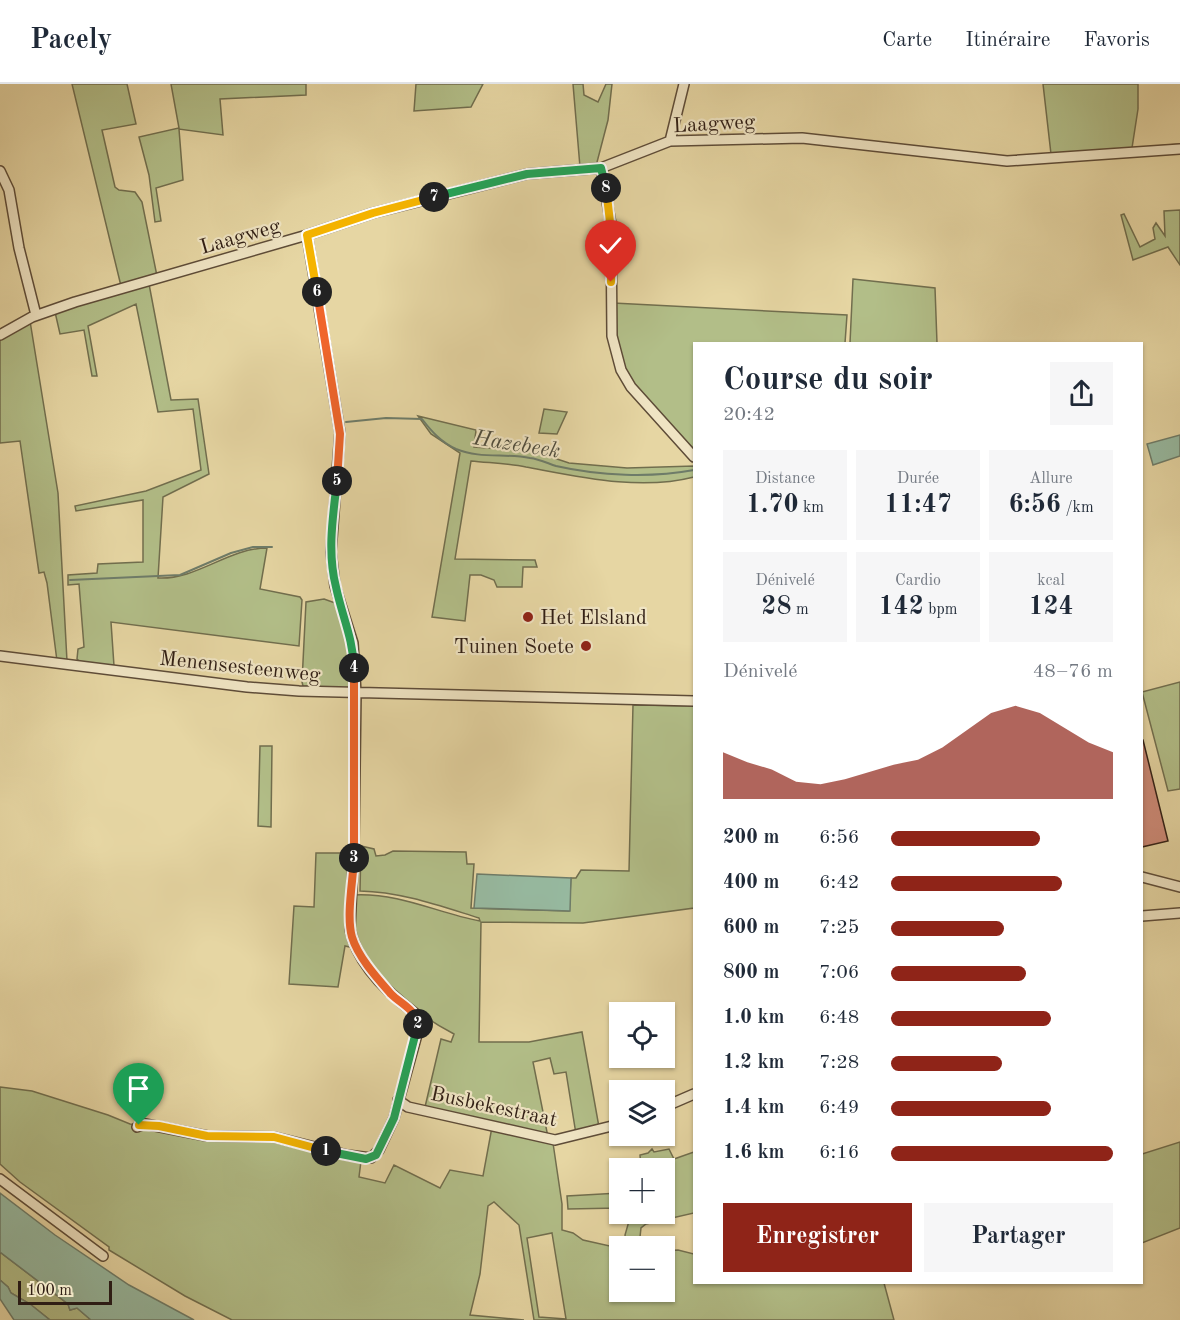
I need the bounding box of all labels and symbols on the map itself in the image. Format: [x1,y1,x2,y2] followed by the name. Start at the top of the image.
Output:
[672,112,756,137] street label: Laagweg
[591,173,621,203] pin: 8
[419,182,449,212] pin: 7
[198,216,284,259] street label: Laagweg
[585,220,636,282] pin
[302,277,332,307] pin: 6
[471,427,562,463] water label: Hazebeek
[322,466,352,496] pin: 5
[540,608,647,629] place label: Het Elsland
[521,610,535,624] marker: Het Elsland
[454,637,574,658] place label: Tuinen Soete
[579,639,593,653] marker: Tuinen Soete
[158,649,322,686] street label: Menensesteenweg
[339,653,369,683] pin: 4
[339,843,369,873] pin: 3
[403,1009,433,1039] pin: 2
[113,1063,164,1125] pin
[428,1084,559,1131] street label: Busbekestraat
[311,1136,341,1166] pin: 1
[18,1278,112,1306] scale bar

